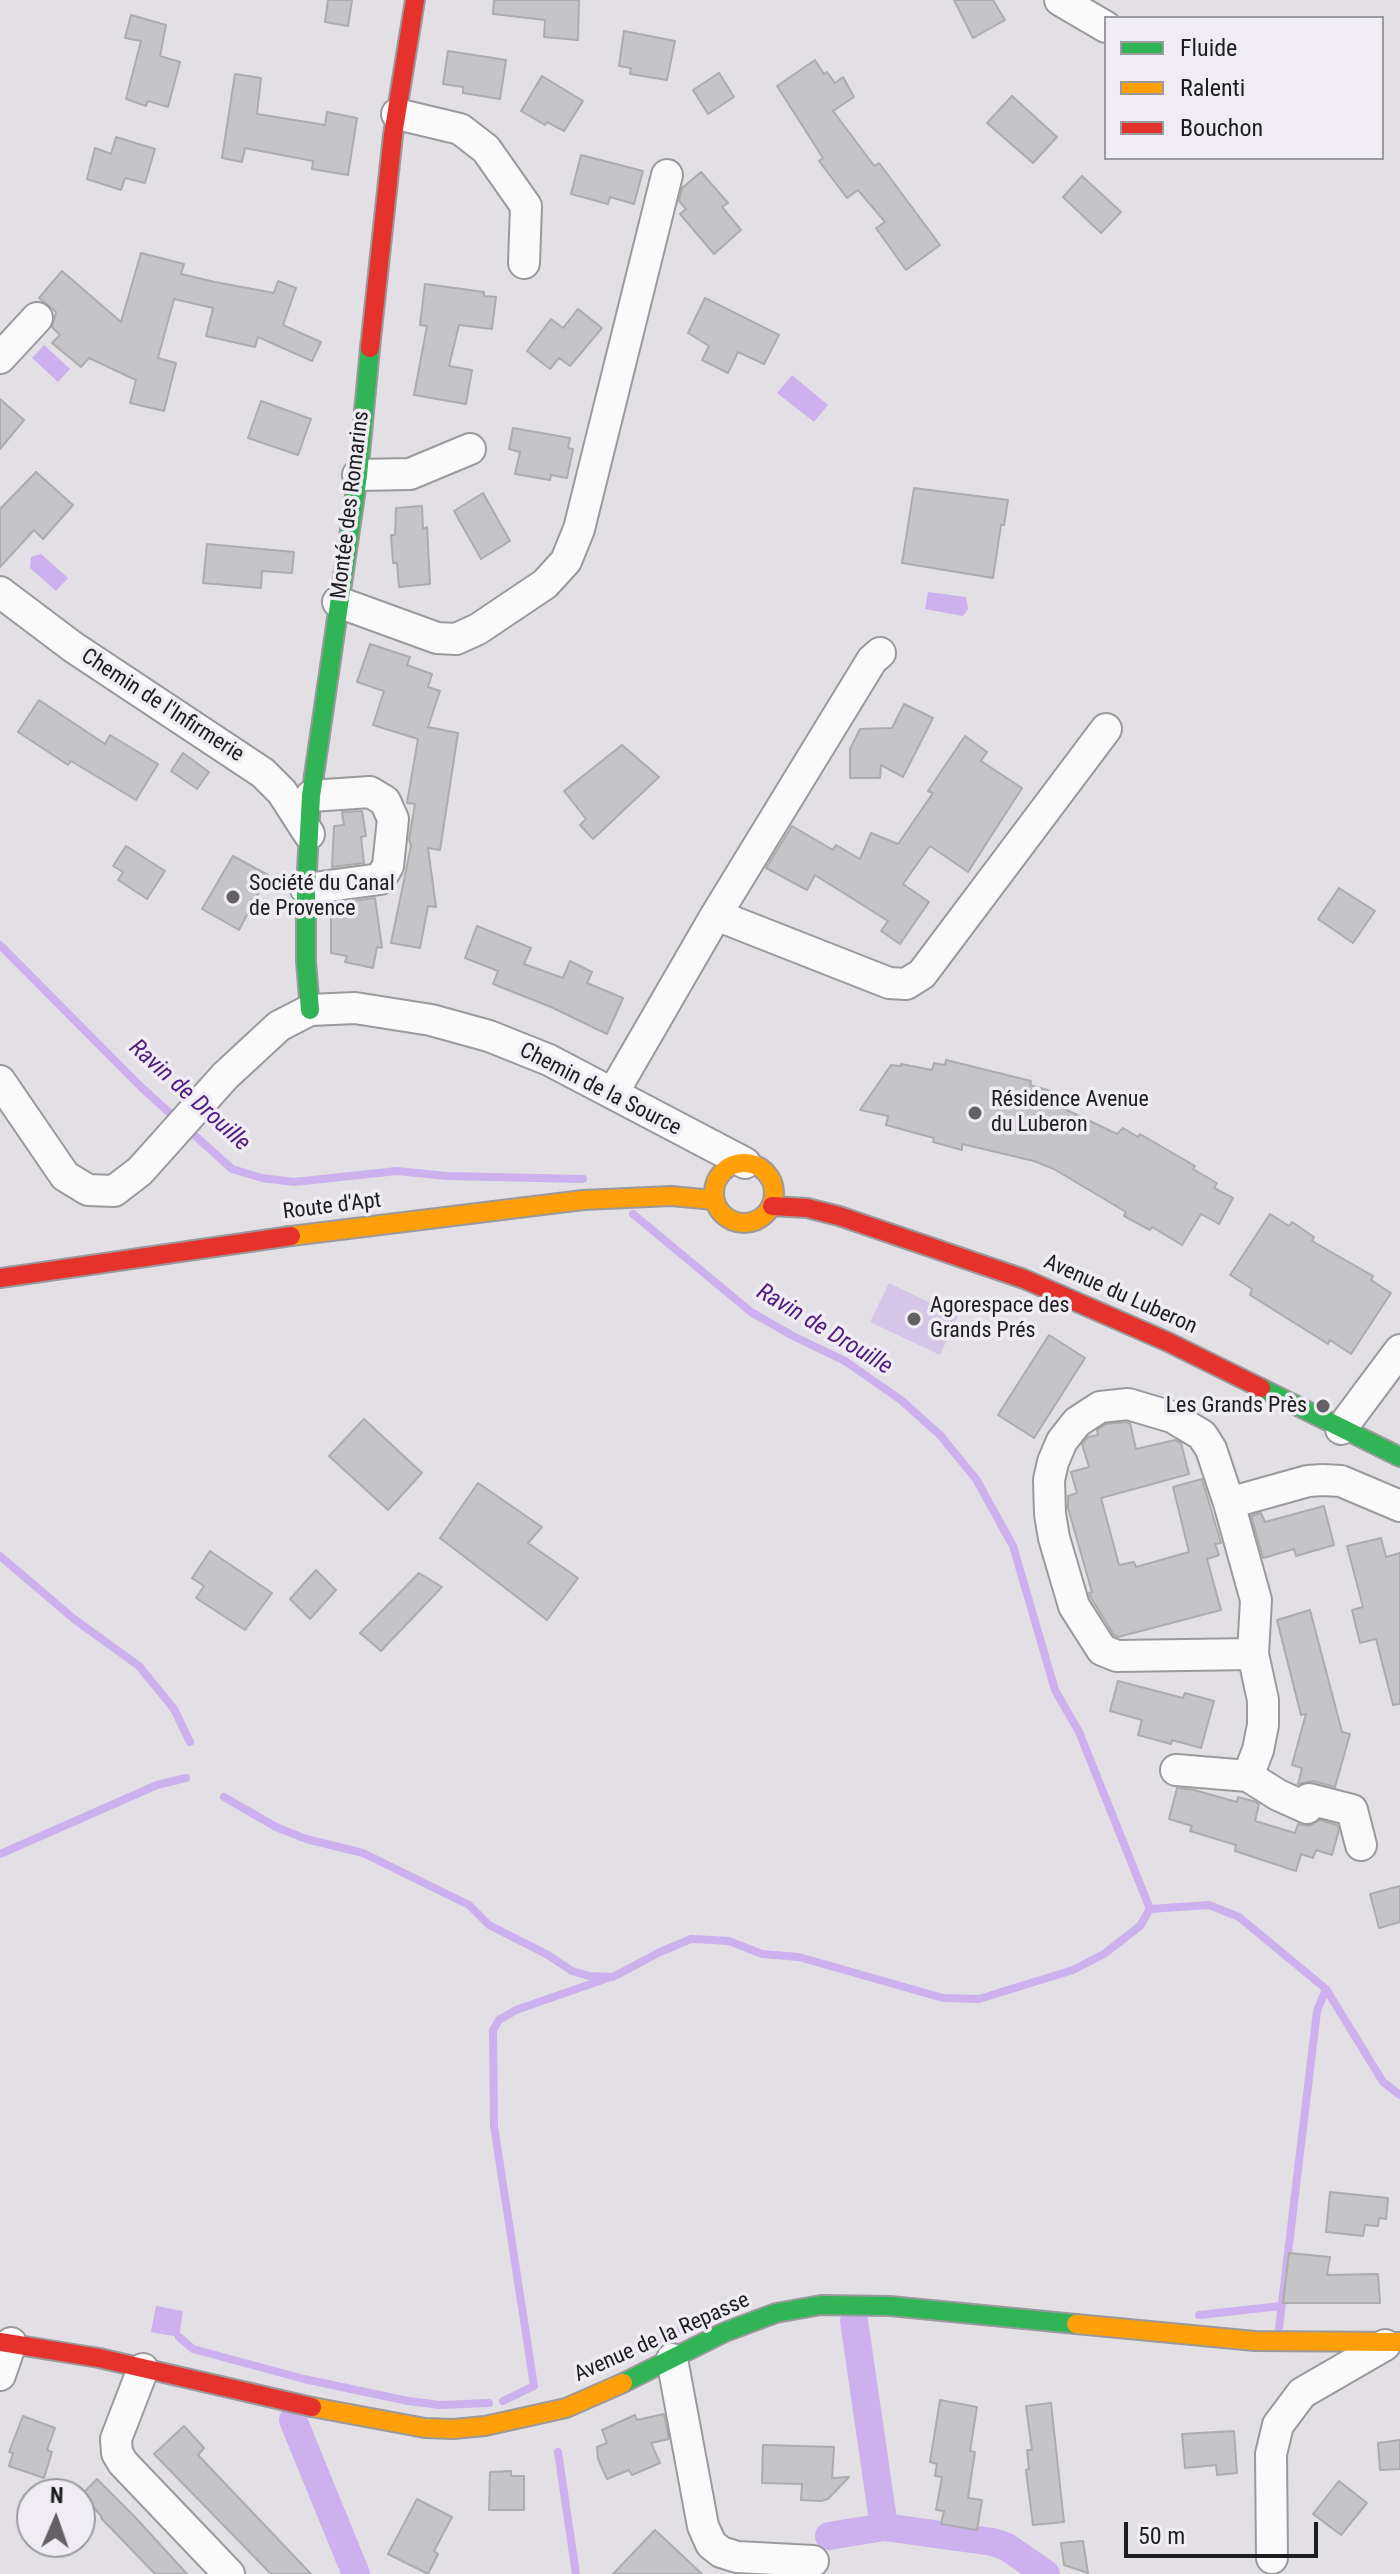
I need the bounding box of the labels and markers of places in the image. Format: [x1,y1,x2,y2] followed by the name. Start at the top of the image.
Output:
[249,871,395,922] place label: Société du Canal de Provence
[224,888,242,906] marker: Société du Canal de Provence
[991,1087,1149,1138] place label: Résidence Avenue du Luberon
[966,1104,984,1122] marker: Résidence Avenue du Luberon
[930,1293,1070,1344] place label: Agorespace des Grands Prés
[905,1310,923,1328] marker: Agorespace des Grands Prés
[1166,1393,1307,1419] place label: Les Grands Près
[1314,1397,1332,1415] marker: Les Grands Près

